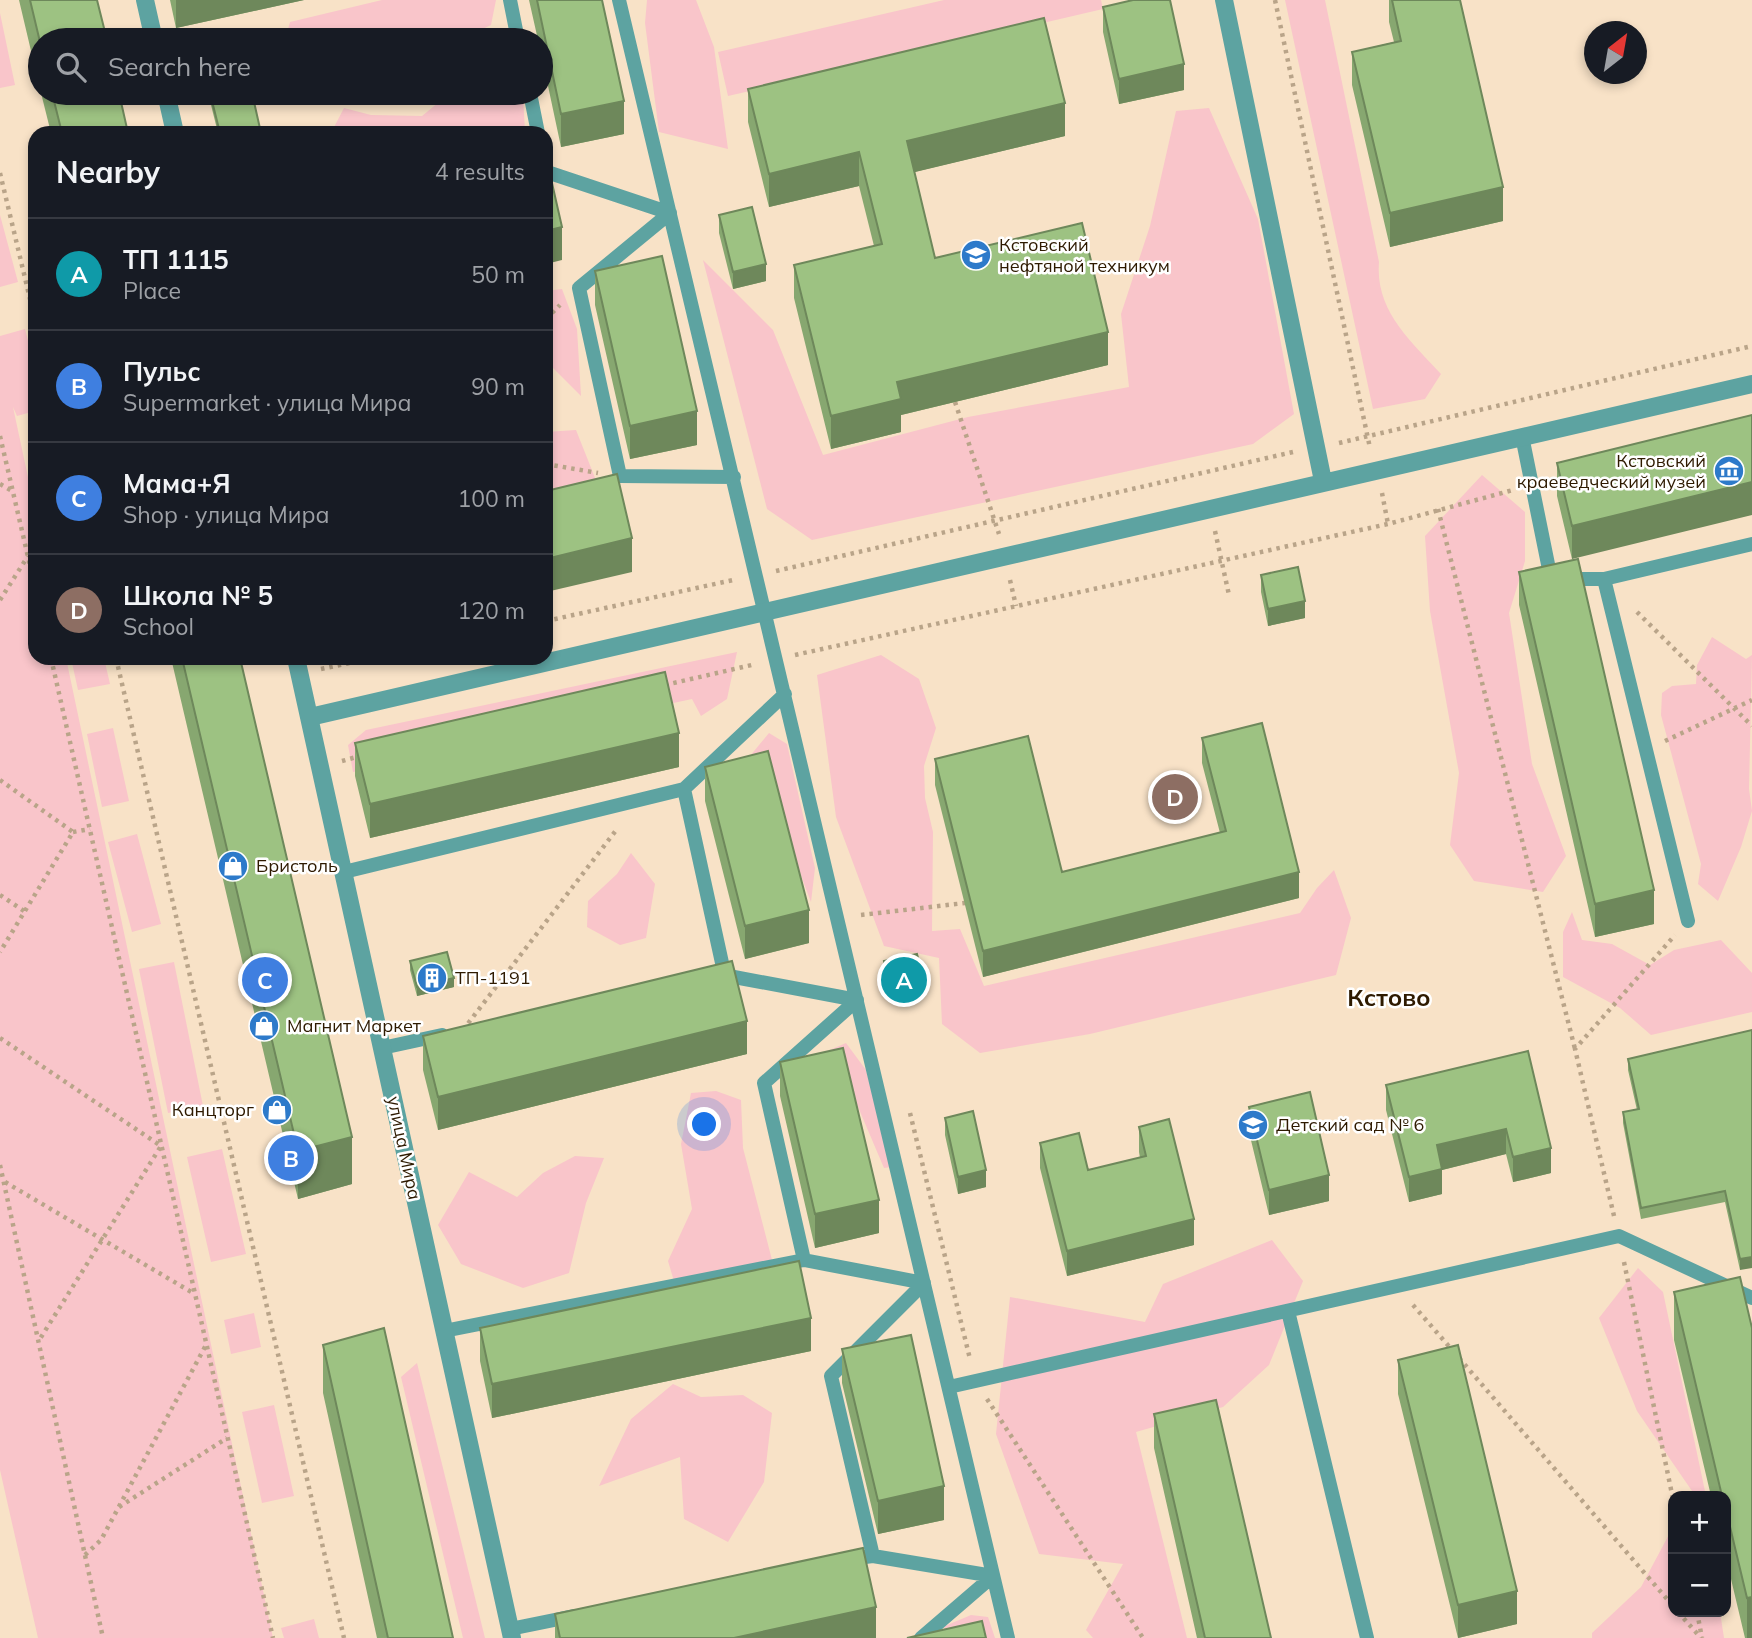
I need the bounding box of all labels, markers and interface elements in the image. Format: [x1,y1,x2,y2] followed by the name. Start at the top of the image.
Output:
[1584,21,1647,84] north arrow
[28,28,553,105] search box
[52,48,90,86] icon: search
[108,50,251,83] text: Search here
[56,153,160,191] text: Nearby
[435,157,525,186] text: 4 results
[999,233,1170,277] place label: Кстовский нефтяной техникум
[959,238,993,272] school or university icon: Кстовский нефтяной техникум
[123,243,229,276] text: ТП 1115
[70,260,88,289] text: A
[471,260,525,289] text: 50 m
[123,276,181,305] text: Place
[123,355,201,388] text: Пульс
[71,372,87,401] text: B
[471,372,525,401] text: 90 m
[123,388,412,417] text: Supermarket · улица Мира
[1517,449,1706,493] place label: Кстовский краеведческий музей
[1712,454,1746,488] museum icon: Кстовский краеведческий музей
[123,467,231,500] text: Мама+Я
[71,484,87,513] text: C
[457,484,525,513] text: 100 m
[123,500,330,529] text: Shop · улица Мира
[123,579,273,612] text: Школа № 5
[70,596,88,625] text: D
[457,596,525,625] text: 120 m
[123,612,194,641] text: School
[1152,771,1198,823] pin: D
[216,849,250,883] shop icon: Бристоль
[256,854,338,877] place label: Бристоль
[242,954,288,1006] pin: C
[881,954,927,1006] pin: A
[415,961,449,995] building icon: ТП-1191
[455,966,531,989] place label: ТП-1191
[1347,982,1431,1012] district label: Кстово
[247,1009,281,1043] shop icon: Магнит Маркет
[287,1014,422,1037] place label: Магнит Маркет
[260,1093,294,1127] shop icon: Канцторг
[382,1094,427,1202] street label: улица Мира
[172,1098,254,1121] place label: Канцторг
[687,1107,721,1141] your location
[1236,1108,1270,1142] school or university icon: Детский сад № 6
[1276,1113,1424,1136] place label: Детский сад № 6
[268,1132,314,1184] pin: B
[1668,1491,1731,1617] map controls
[1668,1491,1731,1554] button: +
[1668,1554,1731,1617] button: −

